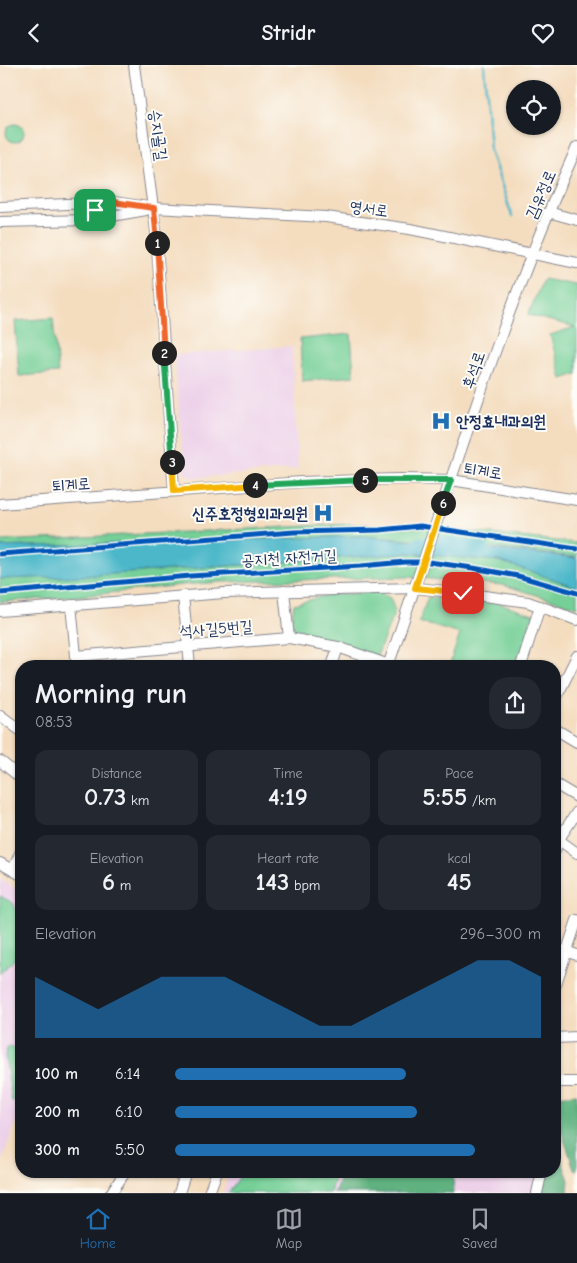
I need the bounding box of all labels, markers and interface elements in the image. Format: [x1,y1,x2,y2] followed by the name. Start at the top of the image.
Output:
[20,19,48,47] icon: back
[529,19,557,47] icon: heart
[262,20,315,46] text: Stridr
[506,80,561,135] map controls
[506,80,561,135] button: locate
[146,108,171,162] street label: 승지골길
[522,167,560,222] street label: 김유정로
[74,189,116,231] pin
[81,196,109,224] icon: arrive
[348,197,389,221] street label: 영서로
[144,231,170,255] pin: 1
[155,235,160,252] text: 1
[152,341,176,365] pin: 2
[161,345,168,362] text: 2
[459,349,489,392] street label: 후석로
[430,410,452,432] hospital icon: 안정효내과의원
[456,413,546,431] place label: 안정효내과의원
[160,449,184,475] pin: 3
[169,454,176,471] text: 3
[462,459,503,483] street label: 퇴계로
[352,467,378,493] pin: 5
[362,472,369,489] text: 5
[242,473,268,497] pin: 4
[51,475,91,495] street label: 퇴계로
[252,477,259,494] text: 4
[430,491,456,515] pin: 6
[440,495,447,512] text: 6
[312,502,334,524] hospital icon: 신주호정형외과의원
[192,505,308,523] place label: 신주호정형외과의원
[241,547,337,569] street label: 공지천 자전거길
[442,572,484,614] pin
[449,579,477,607] icon: check
[179,617,253,641] street label: 석사길5번길
[489,677,541,729] button: share
[35,678,187,710] text: Morning run
[35,713,73,731] text: 08:53
[92,765,142,782] text: Distance
[273,765,303,782] text: Time
[445,765,473,782] text: Pace
[84,782,126,811] text: 0.73
[268,782,308,811] text: 4:19
[422,782,467,811] text: 5:55
[126,792,149,809] text: km
[467,792,496,809] text: /km
[90,850,143,867] text: Elevation
[257,850,319,867] text: Heart rate
[448,850,471,867] text: kcal
[102,867,115,896] text: 6
[256,867,289,896] text: 143
[447,867,472,896] text: 45
[115,877,131,894] text: m
[289,877,320,894] text: bpm
[35,925,96,943] text: Elevation
[460,925,541,943] text: 296–300 m
[35,1065,78,1083] text: 100 m
[115,1065,141,1083] text: 6:14
[35,1103,80,1121] text: 200 m
[115,1103,143,1121] text: 6:10
[35,1141,80,1159] text: 300 m
[115,1141,145,1159] text: 5:50
[80,1205,116,1252] tab: Home
[275,1205,303,1252] tab: Map
[462,1205,497,1252] tab: Saved

